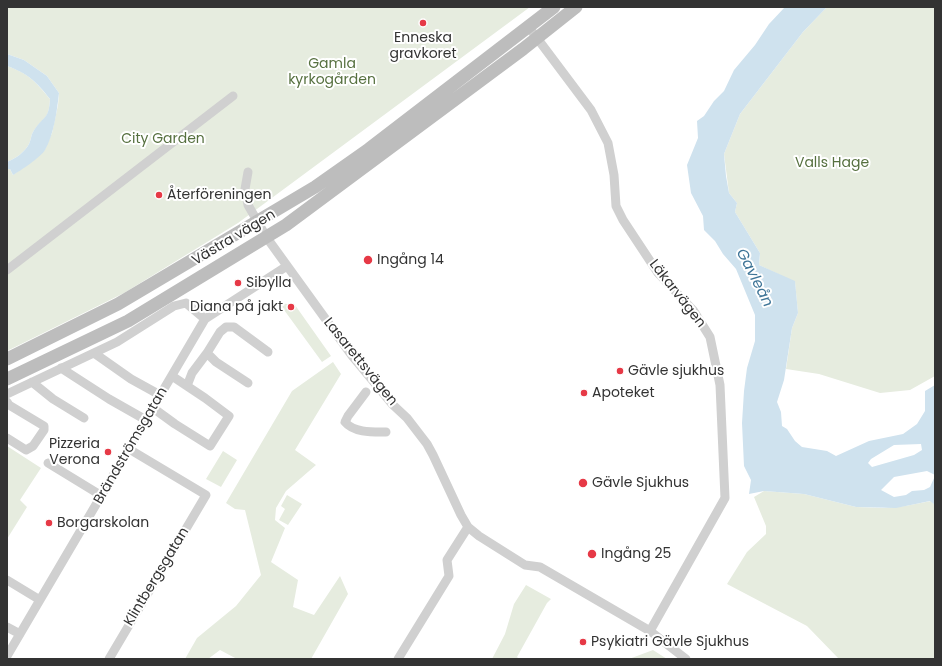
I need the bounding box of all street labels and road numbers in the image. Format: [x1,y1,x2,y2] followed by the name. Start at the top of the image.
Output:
[189,207,279,269] street label: Västra vägen
[645,257,709,331] street label: Läkarvägen
[319,315,401,409] street label: Lasarettsvägen
[91,384,171,508] street label: Brändströmsgatan
[121,525,193,629] street label: Klintbergsgatan

